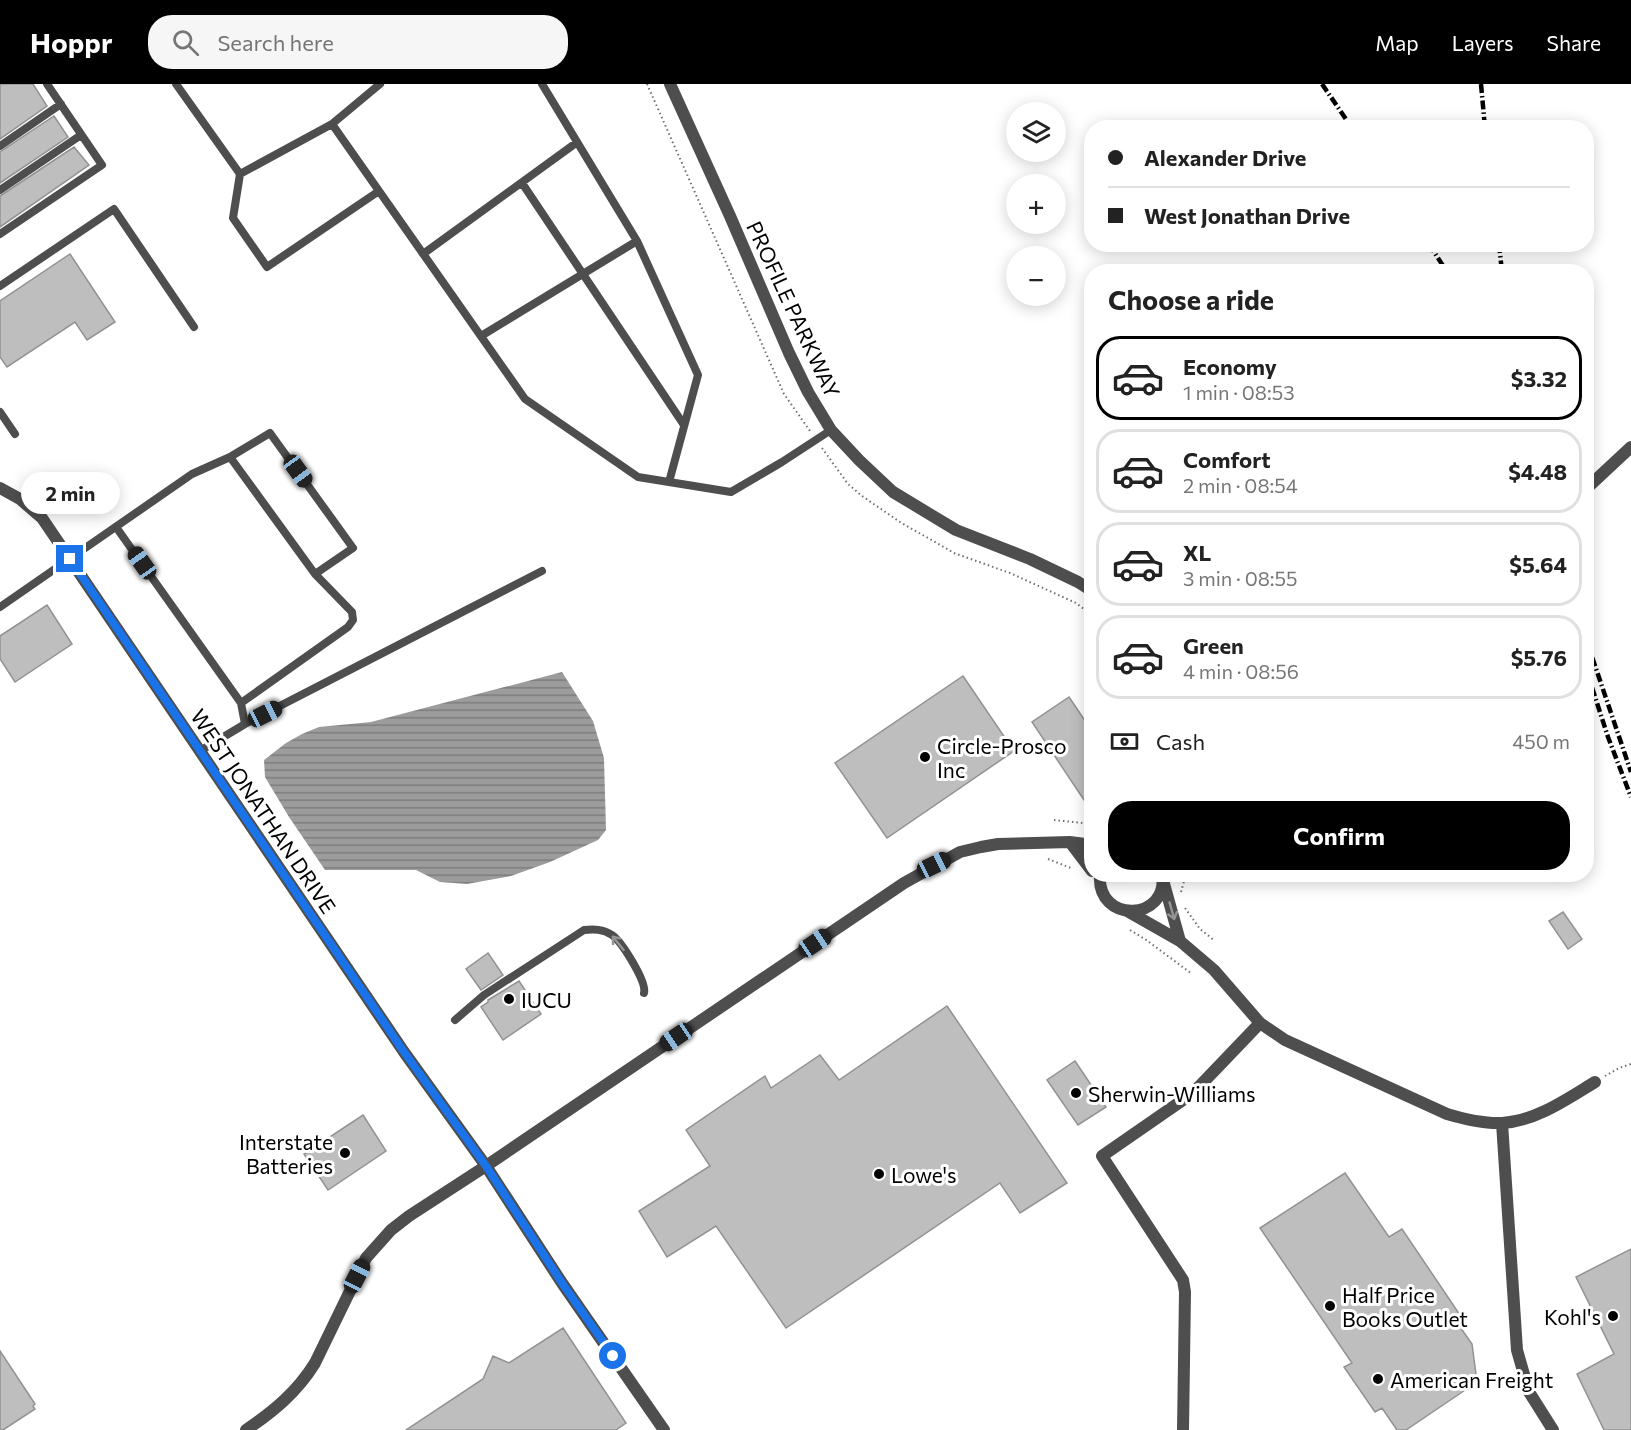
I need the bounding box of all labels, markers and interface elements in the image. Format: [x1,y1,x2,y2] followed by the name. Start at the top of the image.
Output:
[148,15,568,69] search box
[30,25,112,59] text: Hoppr
[169,26,202,59] icon: search
[217,29,334,56] text: Search here
[1375,30,1419,55] text: Map
[1452,30,1514,55] text: Layers
[1547,30,1601,55] text: Share
[1006,102,1066,306] map controls
[1006,102,1066,162] button: layers
[1144,144,1306,171] text: Alexander Drive
[1006,174,1066,234] button: +
[1144,202,1350,229] text: West Jonathan Drive
[742,217,846,401] street label: PROFILE PARKWAY
[1006,246,1066,306] button: −
[1108,283,1274,316] text: Choose a ride
[1111,351,1165,405] icon: car
[1183,353,1277,380] text: Economy
[1511,365,1567,392] text: $3.32
[1183,380,1295,404] text: 1 min · 08:53
[1111,444,1165,498] icon: car
[1183,446,1271,473] text: Comfort
[280,451,316,491] car
[1508,458,1567,485] text: $4.48
[20,472,119,514] callout: 2 min
[1183,473,1298,497] text: 2 min · 08:54
[46,481,95,505] text: 2 min
[1111,537,1165,591] icon: car
[1183,539,1211,566] text: XL
[124,543,160,583] car
[56,545,83,572] route end
[1509,551,1567,578] text: $5.64
[1183,566,1298,590] text: 3 min · 08:55
[1111,630,1165,684] icon: car
[1183,632,1244,659] text: Green
[1511,644,1567,671] text: $5.76
[1183,659,1299,683] text: 4 min · 08:56
[245,698,285,730] car
[186,704,342,918] street label: WEST JONATHAN DRIVE
[1108,725,1141,758] icon: cash
[1156,728,1205,755] text: Cash
[1512,729,1570,753] text: 450 m
[937,733,1067,782] place label: Circle-Prosco Inc
[918,750,932,764] marker: Circle-Prosco Inc
[1108,801,1570,870] button: Confirm
[914,849,954,881] car
[1166,901,1178,920] one-way arrow
[795,925,835,961] car
[612,935,625,951] one-way arrow
[521,987,572,1012] place label: IUCU
[502,992,516,1006] marker: IUCU
[656,1019,696,1055] car
[1088,1081,1256,1106] place label: Sherwin-Williams
[1069,1086,1083,1100] marker: Sherwin-Williams
[239,1129,333,1178] place label: Interstate Batteries
[338,1146,352,1160] marker: Interstate Batteries
[891,1162,957,1187] place label: Lowe's
[872,1167,886,1181] marker: Lowe's
[341,1256,373,1296] car
[1342,1282,1468,1331] place label: Half Price Books Outlet
[1323,1299,1337,1313] marker: Half Price Books Outlet
[1544,1304,1601,1329] place label: Kohl's
[1606,1309,1620,1323] marker: Kohl's
[599,1342,626,1369] route start
[1390,1367,1553,1392] place label: American Freight
[1371,1372,1385,1386] marker: American Freight

